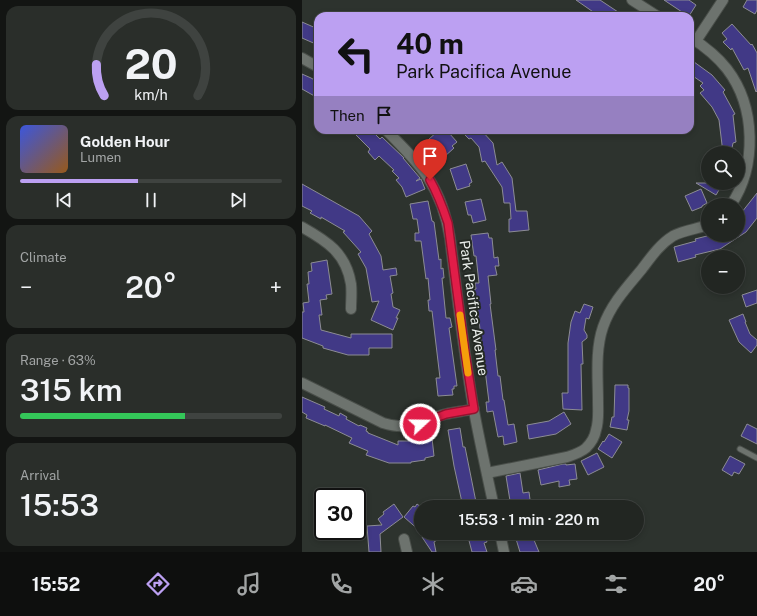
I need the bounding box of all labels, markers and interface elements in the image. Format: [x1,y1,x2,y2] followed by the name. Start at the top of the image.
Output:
[396,27,464,60] text: 40 m
[330,28,382,80] icon: left
[124,39,178,88] text: 20
[396,61,572,82] text: Park Pacifica Avenue
[134,86,168,103] text: km/h
[373,104,395,126] icon: arrive
[330,107,365,124] text: Then
[80,133,170,150] text: Golden Hour
[413,139,447,180] pin
[419,145,441,167] icon: arrive
[701,146,745,294] map controls
[701,146,745,190] button: search
[80,150,121,165] text: Lumen
[53,189,75,211] icon: previous
[140,189,162,211] icon: pause
[227,189,249,211] icon: next
[701,198,745,242] button: +
[457,239,491,377] street label: Park Pacifica Avenue
[20,250,67,265] text: Climate
[701,250,745,294] button: −
[125,269,177,305] text: 20°
[20,274,32,300] text: −
[270,274,282,300] text: +
[20,353,96,368] text: Range · 63%
[20,372,122,408] text: 315 km
[399,403,441,445] position arrow
[20,468,60,483] text: Arrival
[20,487,99,523] text: 15:53
[314,488,366,540] speed limit sign: 30
[458,511,600,528] text: 15:53 · 1 min · 220 m
[144,570,172,598] icon: directions
[235,570,263,598] icon: music
[327,570,355,598] icon: phone
[419,570,447,598] icon: climate
[510,570,538,598] icon: car
[602,570,630,598] icon: filters
[32,574,80,595] text: 15:52
[694,574,725,595] text: 20°

